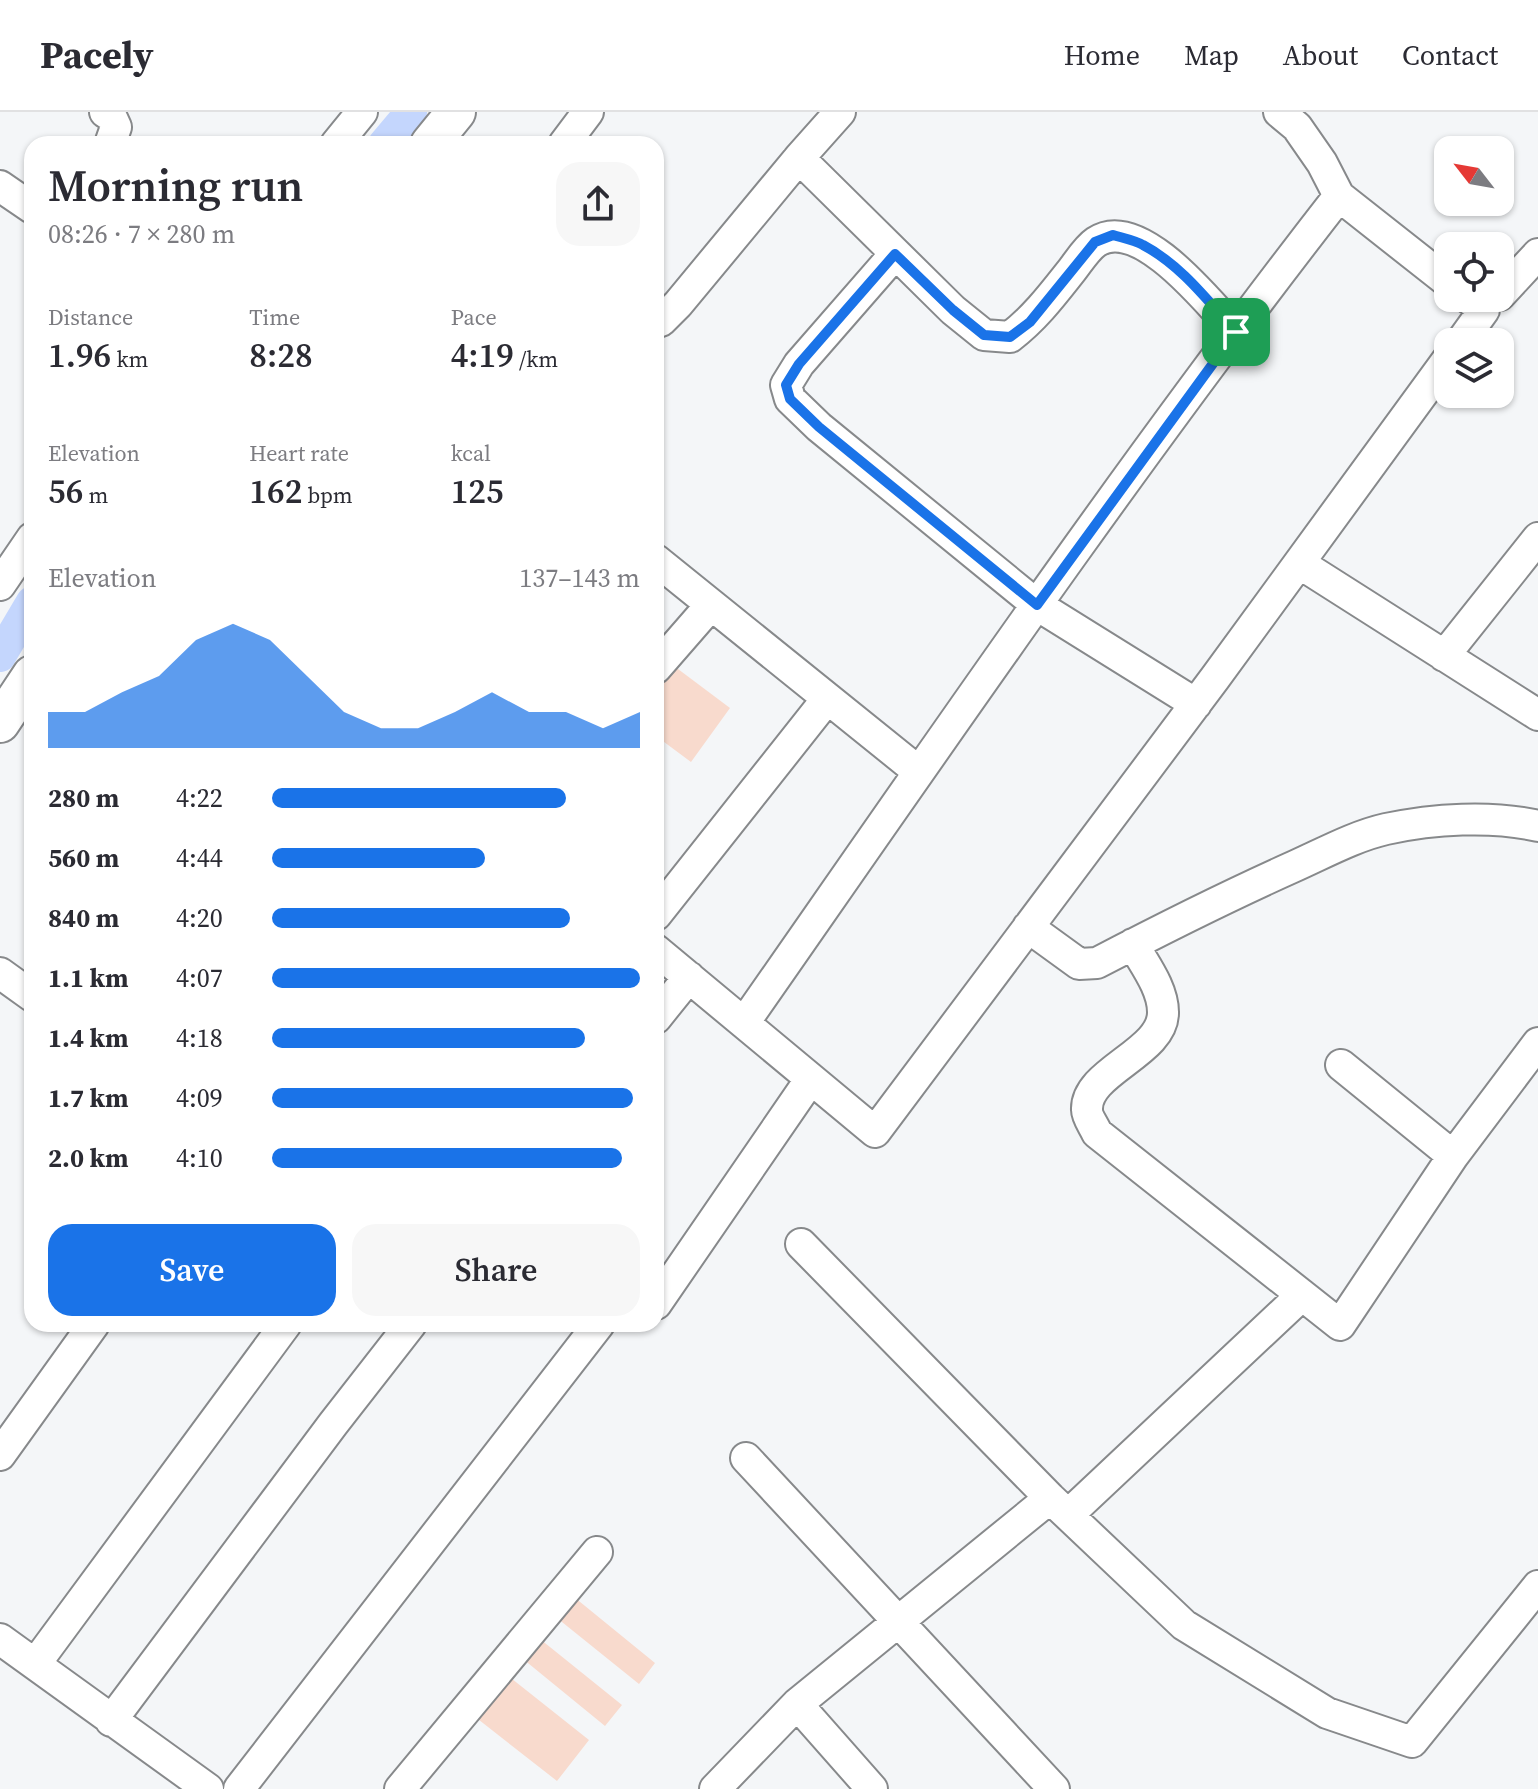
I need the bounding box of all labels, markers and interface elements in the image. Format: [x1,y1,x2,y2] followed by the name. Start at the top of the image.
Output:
[40,29,153,81] text: Pacely
[1064,36,1140,74] text: Home
[1184,36,1239,74] text: Map
[1283,36,1358,74] text: About
[1402,36,1498,74] text: Contact
[1434,136,1514,216] north arrow
[1434,136,1514,408] map controls
[48,155,304,216] text: Morning run
[556,162,640,246] button: share
[48,216,235,252] text: 08:26 · 7 × 280 m
[1434,232,1514,312] button: locate
[1202,298,1270,366] pin
[48,302,133,332] text: Distance
[249,302,300,332] text: Time
[451,302,497,332] text: Pace
[1214,310,1258,354] icon: arrive
[1434,328,1514,408] button: layers
[48,332,111,378] text: 1.96
[249,332,313,378] text: 8:28
[451,332,514,378] text: 4:19
[111,344,148,374] text: km
[514,344,558,374] text: /km
[48,438,140,468] text: Elevation
[249,438,349,468] text: Heart rate
[451,438,491,468] text: kcal
[48,468,83,514] text: 56
[249,468,302,514] text: 162
[451,468,504,514] text: 125
[83,480,108,510] text: m
[302,480,353,510] text: bpm
[48,560,157,596] text: Elevation
[519,560,640,596] text: 137–143 m
[48,780,119,816] text: 280 m
[176,780,223,816] text: 4:22
[48,840,119,876] text: 560 m
[176,840,223,876] text: 4:44
[48,900,119,936] text: 840 m
[176,900,223,936] text: 4:20
[48,960,129,996] text: 1.1 km
[176,960,223,996] text: 4:07
[48,1020,129,1056] text: 1.4 km
[176,1020,223,1056] text: 4:18
[48,1080,129,1116] text: 1.7 km
[176,1080,223,1116] text: 4:09
[48,1140,129,1176] text: 2.0 km
[176,1140,223,1176] text: 4:10
[48,1224,336,1316] button: Save
[352,1224,640,1316] button: Share

